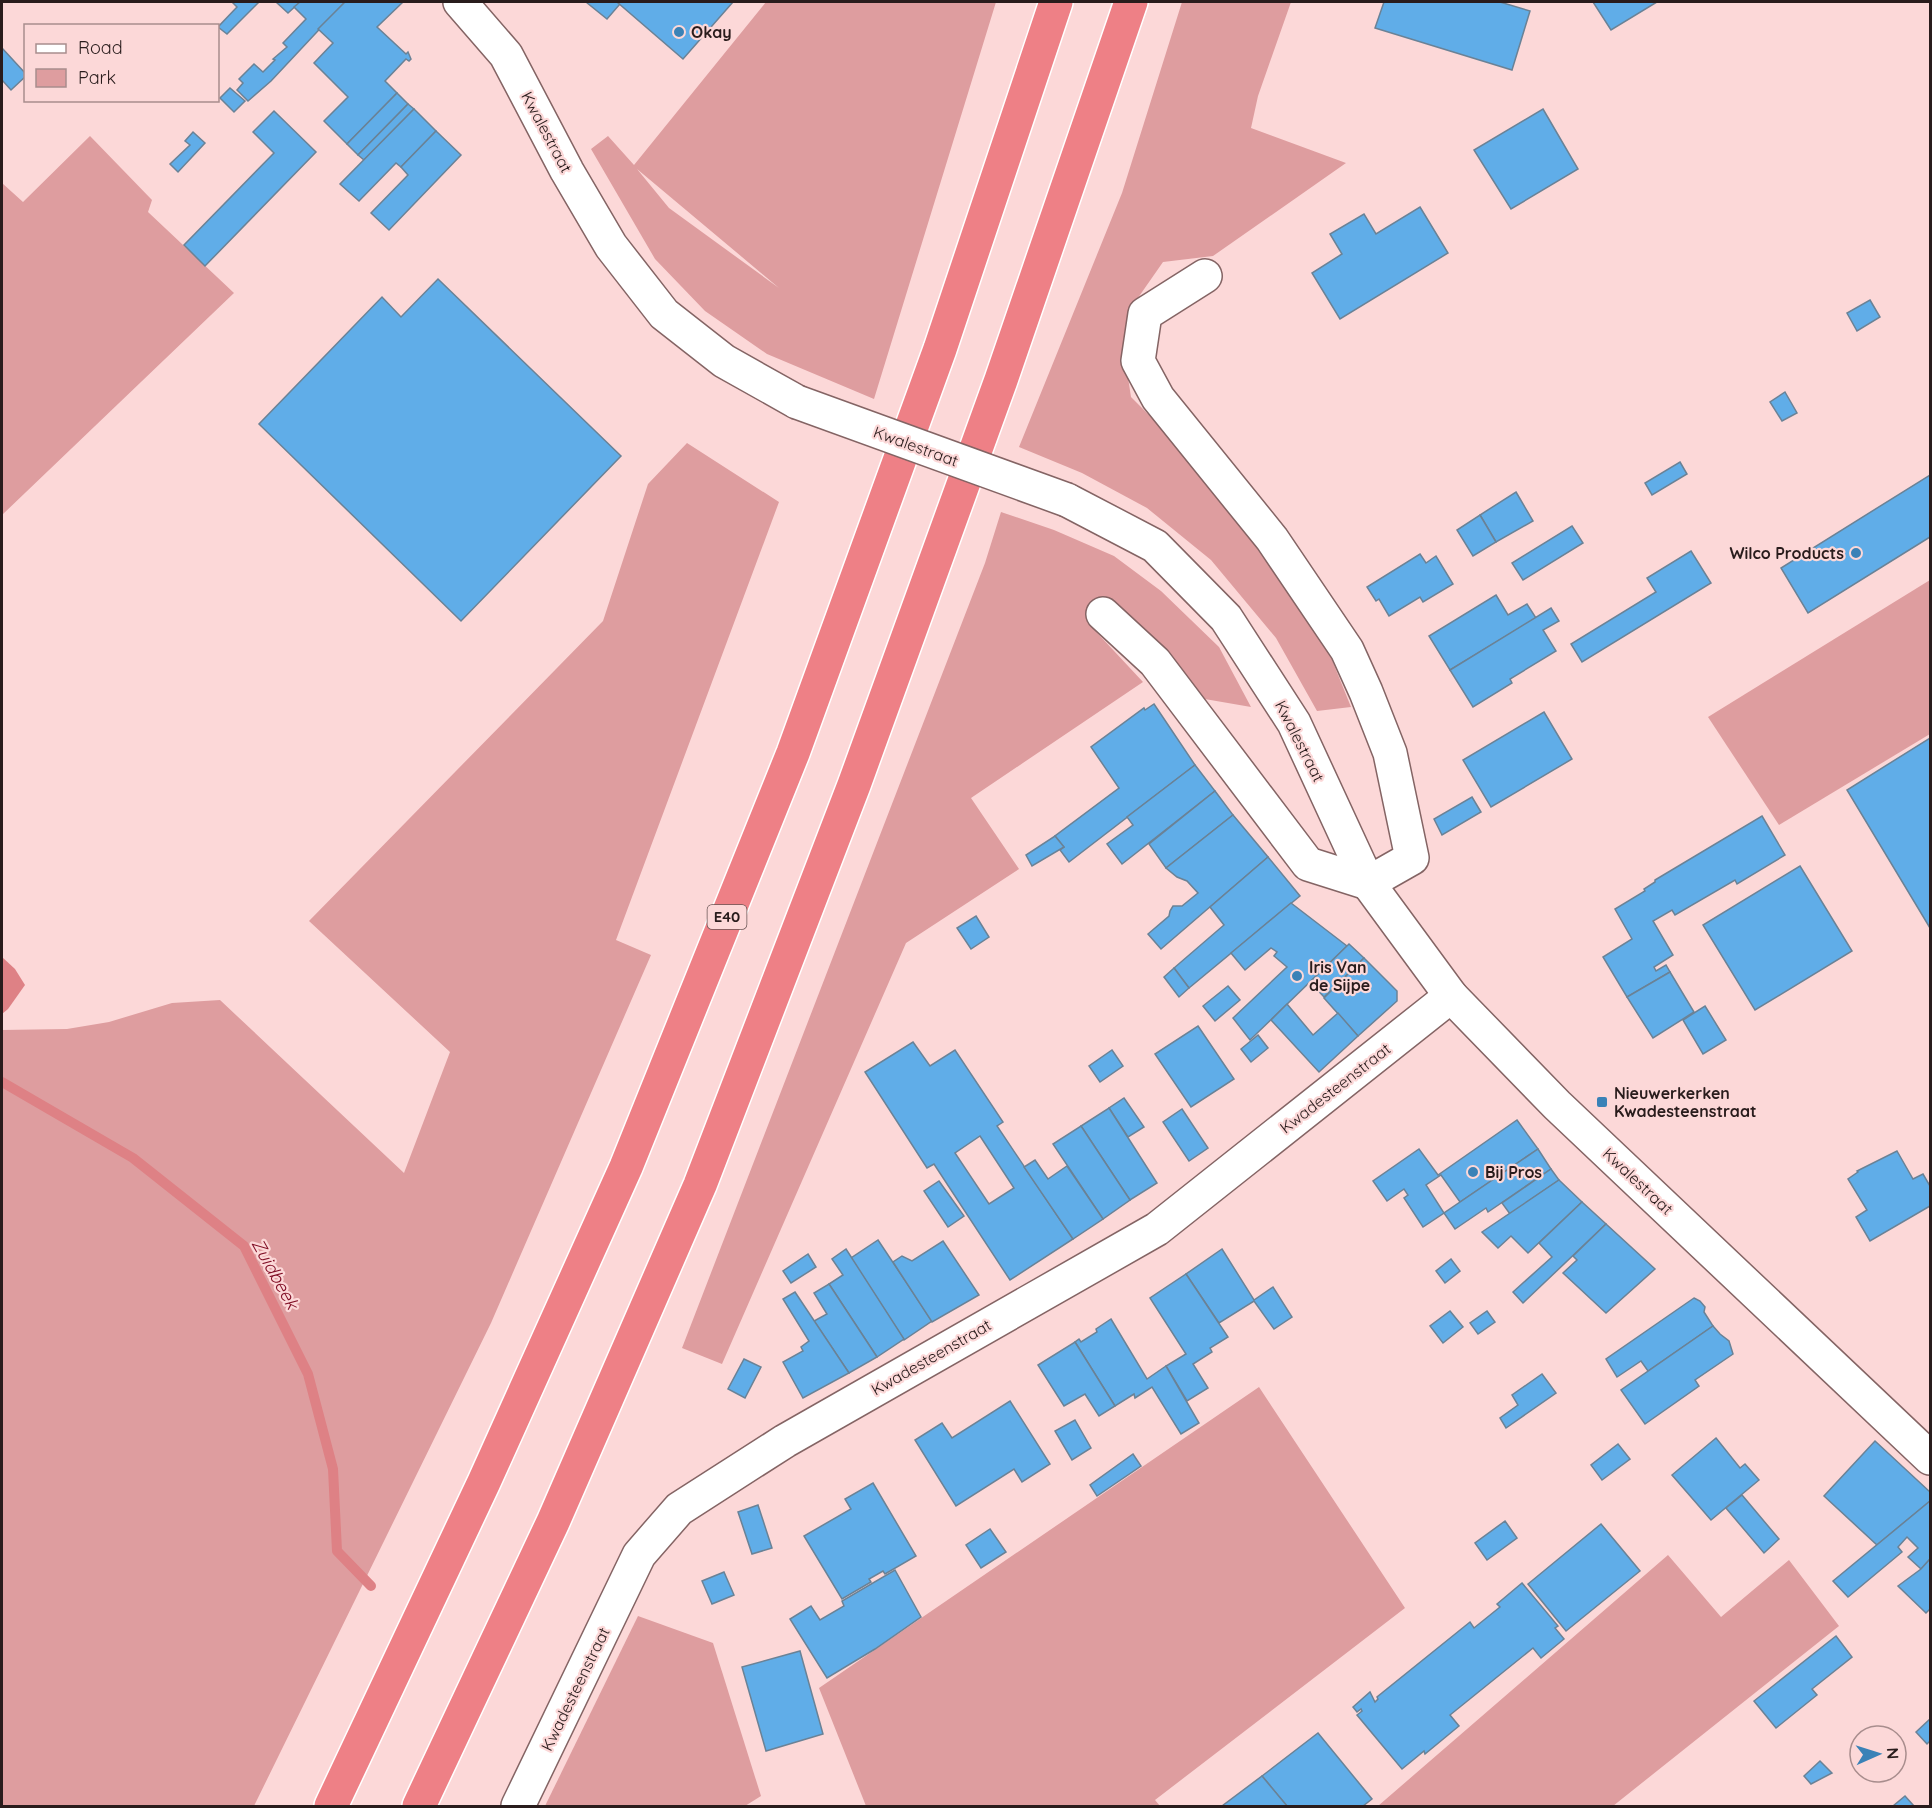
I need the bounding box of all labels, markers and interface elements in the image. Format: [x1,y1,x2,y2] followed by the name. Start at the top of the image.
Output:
[691,22,732,42] place label: Okay
[24,24,219,102] legend
[672,25,686,39] marker: Okay
[78,36,123,59] text: Road
[78,66,116,89] text: Park
[517,88,577,176] street label: Kwalestraat
[871,421,961,471] street label: Kwalestraat
[1729,543,1844,563] place label: Wilco Products
[1849,546,1863,560] marker: Wilco Products
[1271,697,1329,785] street label: Kwalestraat
[708,905,746,929] road number: E40
[1309,957,1370,995] place label: Iris Van de Sijpe
[1290,969,1304,983] marker: Iris Van de Sijpe
[1276,1039,1394,1137] street label: Kwadesteenstraat
[1614,1083,1757,1121] place label: Nieuwerkerken Kwadesteenstraat
[1595,1095,1609,1109] marker: Nieuwerkerken Kwadesteenstraat
[1599,1143,1677,1219] street label: Kwalestraat
[1485,1162,1542,1182] place label: Bij Pros
[1466,1165,1480,1179] marker: Bij Pros
[247,1234,305,1314] water label: Zuidbeek
[867,1315,995,1399] street label: Kwadesteenstraat
[536,1624,614,1754] street label: Kwadesteenstraat
[1848,1724,1908,1784] north arrow
[1883,1747,1903,1760] text: N

